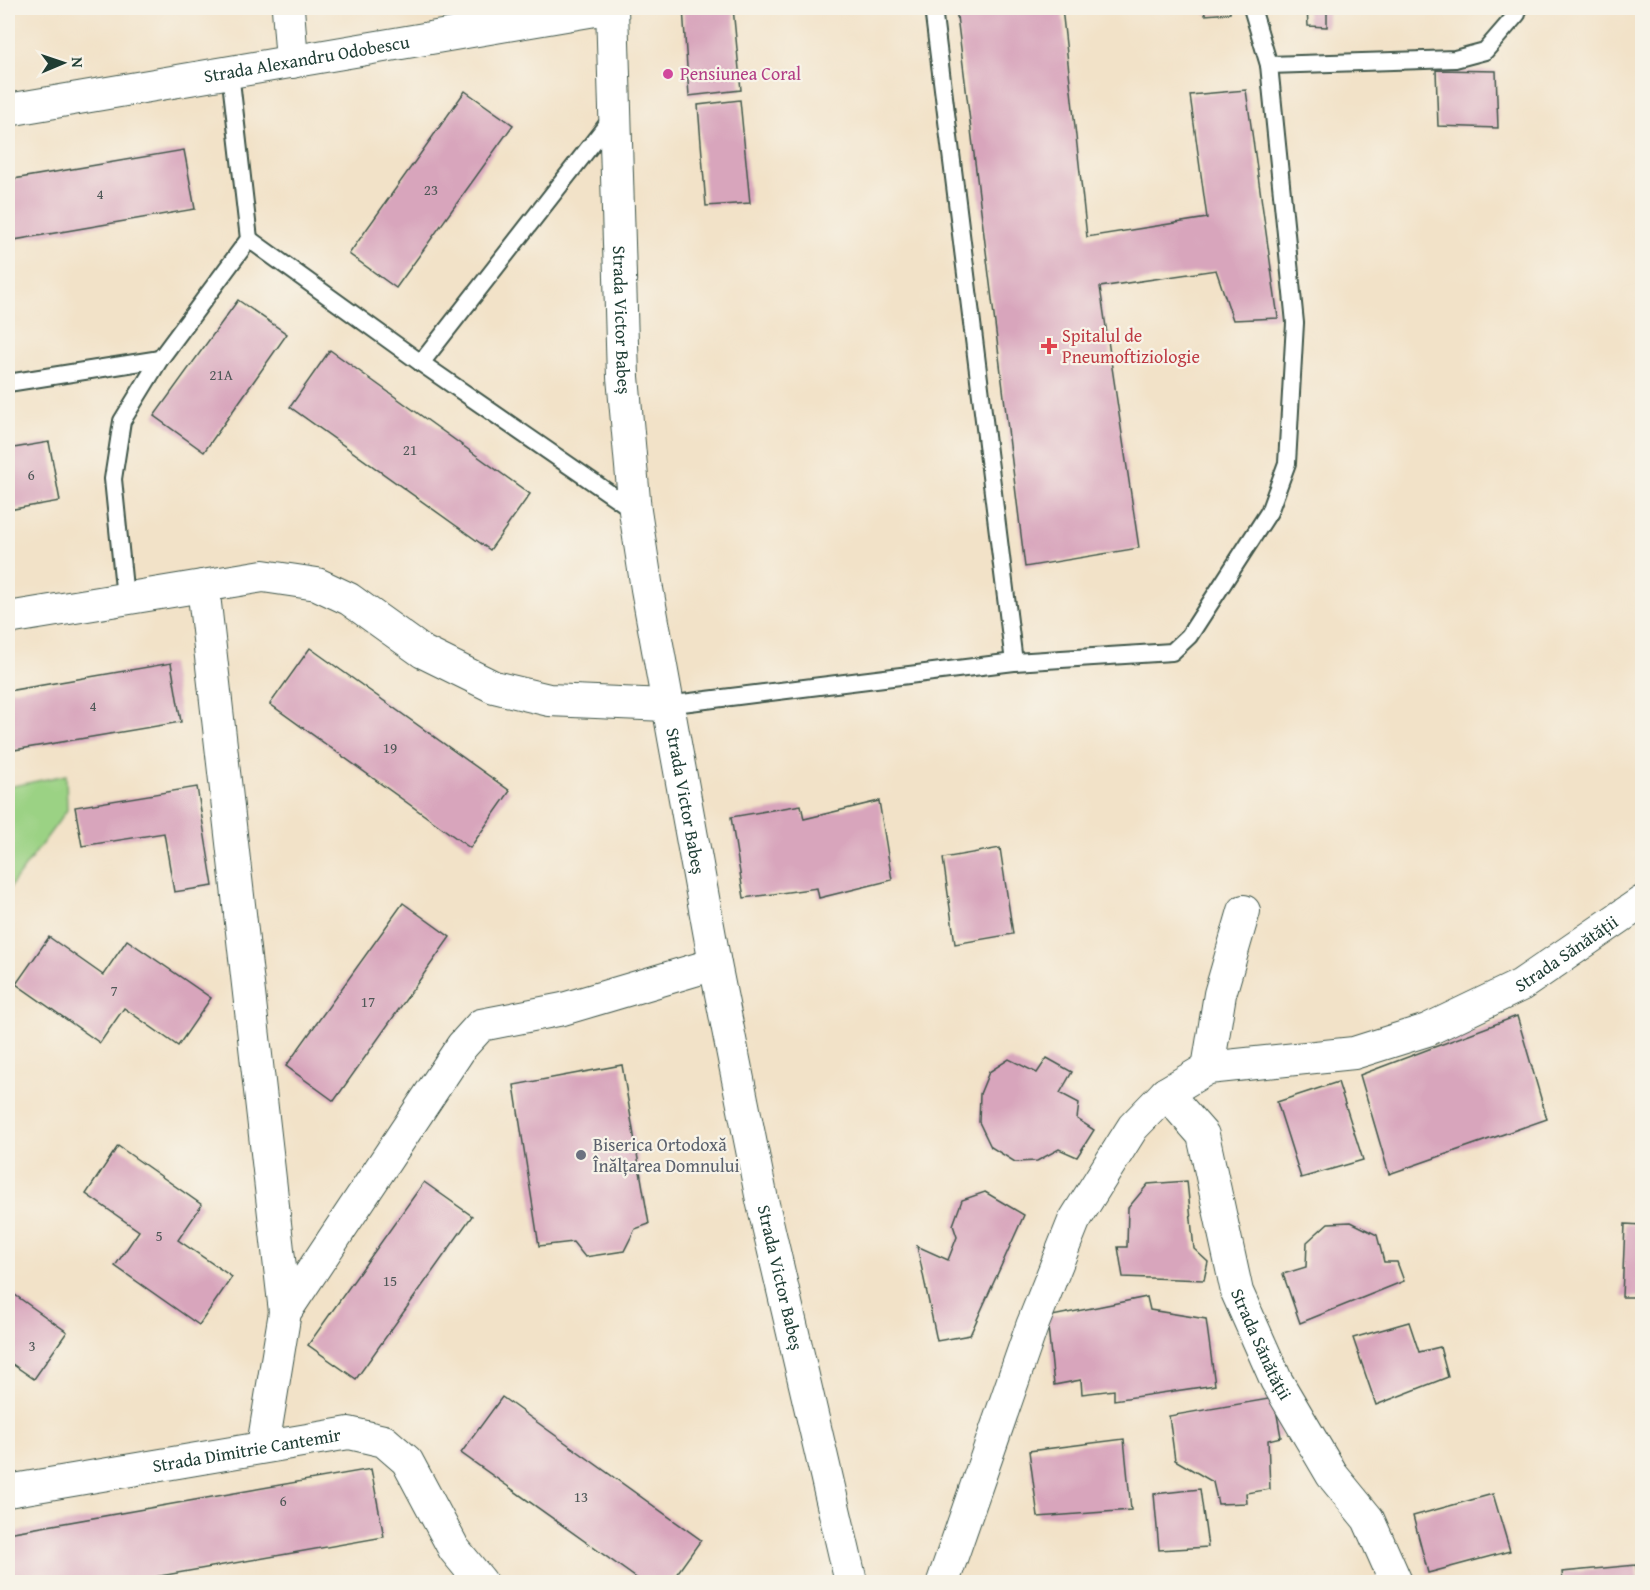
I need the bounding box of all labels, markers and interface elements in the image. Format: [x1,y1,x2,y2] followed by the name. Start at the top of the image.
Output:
[202,28,412,89] street label: Strada Alexandru Odobescu
[33,33,93,93] north arrow
[66,57,90,69] text: N
[680,60,801,87] place label: Pensiunea Coral
[661,67,675,81] marker: Pensiunea Coral
[424,179,438,200] house number: 23
[96,183,104,204] house number: 4
[606,245,638,395] street label: Strada Victor Babeș
[1062,322,1200,370] place label: Spitalul de Pneumoftiziologie
[1040,337,1058,355] marker: Spitalul de Pneumoftiziologie
[209,364,233,385] house number: 21A
[403,439,417,460] house number: 21
[27,464,35,485] house number: 6
[89,695,97,716] house number: 4
[659,725,712,876] street label: Strada Victor Babeș
[383,737,397,758] house number: 19
[1510,908,1623,999] street label: Strada Sănătății
[110,980,118,1001] house number: 7
[361,991,375,1012] house number: 17
[592,1131,740,1179] place label: Biserica Ortodoxă Înălțarea Domnului
[574,1148,588,1162] marker: Biserica Ortodoxă Înălțarea Domnului
[751,1202,811,1353] street label: Strada Victor Babeș
[155,1225,163,1246] house number: 5
[383,1270,397,1291] house number: 15
[1224,1284,1299,1405] street label: Strada Sănătății
[28,1335,36,1356] house number: 3
[150,1421,343,1479] street label: Strada Dimitrie Cantemir
[574,1486,588,1507] house number: 13
[279,1490,287,1511] house number: 6

